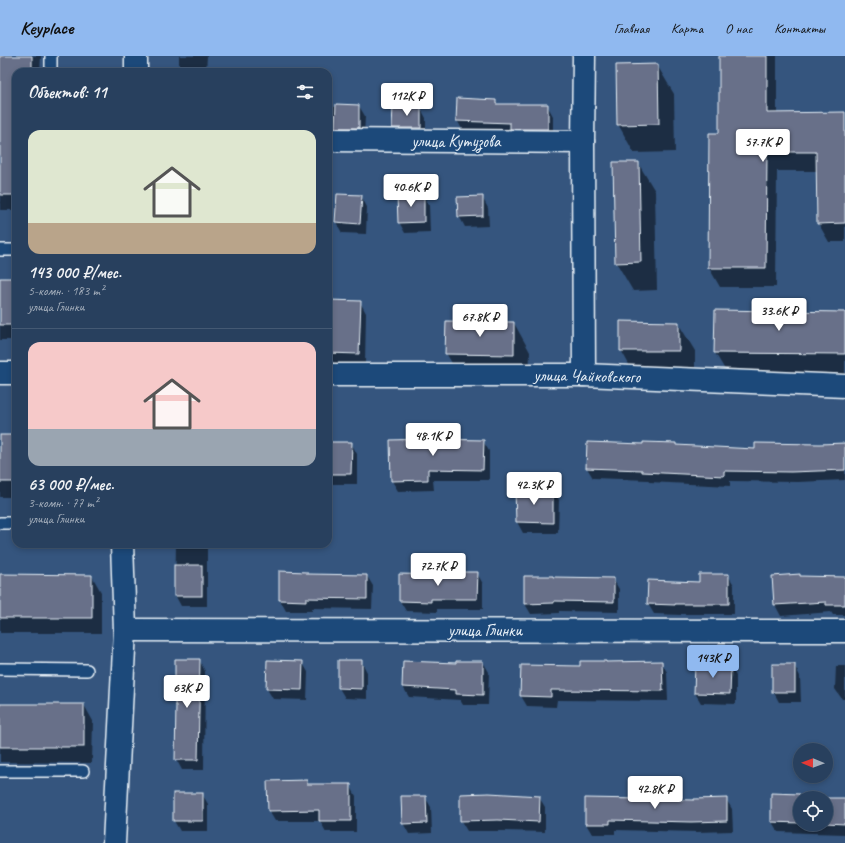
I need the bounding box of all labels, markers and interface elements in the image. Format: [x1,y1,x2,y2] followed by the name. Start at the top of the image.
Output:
[20,16,73,40] text: Keyplace
[614,20,649,37] text: Главная
[671,20,703,37] text: Карта
[725,20,752,37] text: О нас
[774,20,825,37] text: Контакты
[294,81,316,103] icon: filters
[28,82,107,103] text: Объектов: 11
[374,83,440,117] pin: 112K ₽
[390,88,424,104] text: 112K ₽
[726,129,800,163] pin: 57.7K ₽
[411,131,502,153] street label: улица Кутузова
[745,134,781,150] text: 57.7K ₽
[136,156,208,228] icon: home
[374,174,448,208] pin: 40.6K ₽
[393,179,429,195] text: 40.6K ₽
[28,262,121,283] text: 143 000 ₽/мес.
[28,283,104,299] text: 5-комн. · 183 m²
[742,298,816,332] pin: 33.6K ₽
[28,299,85,315] text: улица Глинки
[761,303,797,319] text: 33.6K ₽
[443,304,517,338] pin: 67.8K ₽
[462,309,498,325] text: 67.8K ₽
[532,365,642,387] street label: улица Чайковского
[136,368,208,440] icon: home
[396,423,470,457] pin: 48.1K ₽
[415,428,451,444] text: 48.1K ₽
[497,472,571,506] pin: 42.3K ₽
[28,474,114,495] text: 63 000 ₽/мес.
[516,477,552,493] text: 42.3K ₽
[28,495,98,511] text: 3-комн. · 77 m²
[28,511,85,527] text: улица Глинки
[401,553,475,587] pin: 72.7K ₽
[420,558,456,574] text: 72.7K ₽
[447,620,523,641] street label: улица Глинки
[680,645,746,679] pin: 143K ₽
[696,650,730,666] text: 143K ₽
[159,675,215,709] pin: 63K ₽
[173,680,201,696] text: 63K ₽
[793,743,833,783] north arrow
[793,743,833,831] map controls
[618,776,692,810] pin: 42.8K ₽
[637,781,673,797] text: 42.8K ₽
[793,791,833,831] button: locate

